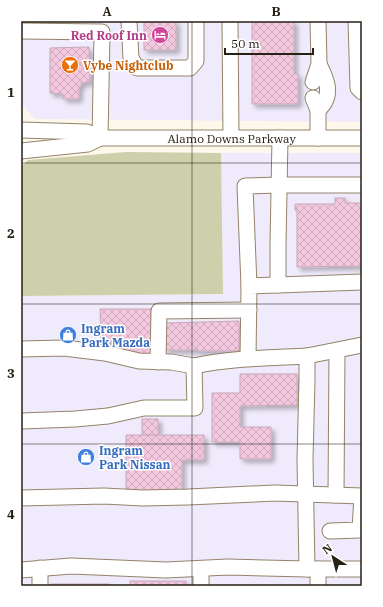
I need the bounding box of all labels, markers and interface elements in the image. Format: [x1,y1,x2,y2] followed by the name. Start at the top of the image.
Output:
[102,3,112,20] text: A
[271,3,281,20] text: B
[150,25,170,45] hotel icon: Red Roof Inn
[71,28,147,43] place label: Red Roof Inn
[225,30,313,56] scale bar
[231,36,260,51] text: 50 m
[60,55,80,75] bar icon: Vybe Nightclub
[83,58,174,73] place label: Vybe Nightclub
[7,84,15,101] text: 1
[167,131,296,146] street label: Alamo Downs Parkway
[7,225,15,242] text: 2
[81,321,150,350] place label: Ingram Park Mazda
[58,325,78,345] shop icon: Ingram Park Mazda
[7,365,15,382] text: 3
[99,443,170,472] place label: Ingram Park Nissan
[76,447,96,467] shop icon: Ingram Park Nissan
[7,506,15,523] text: 4
[313,537,353,577] north arrow
[319,541,335,557] text: N

